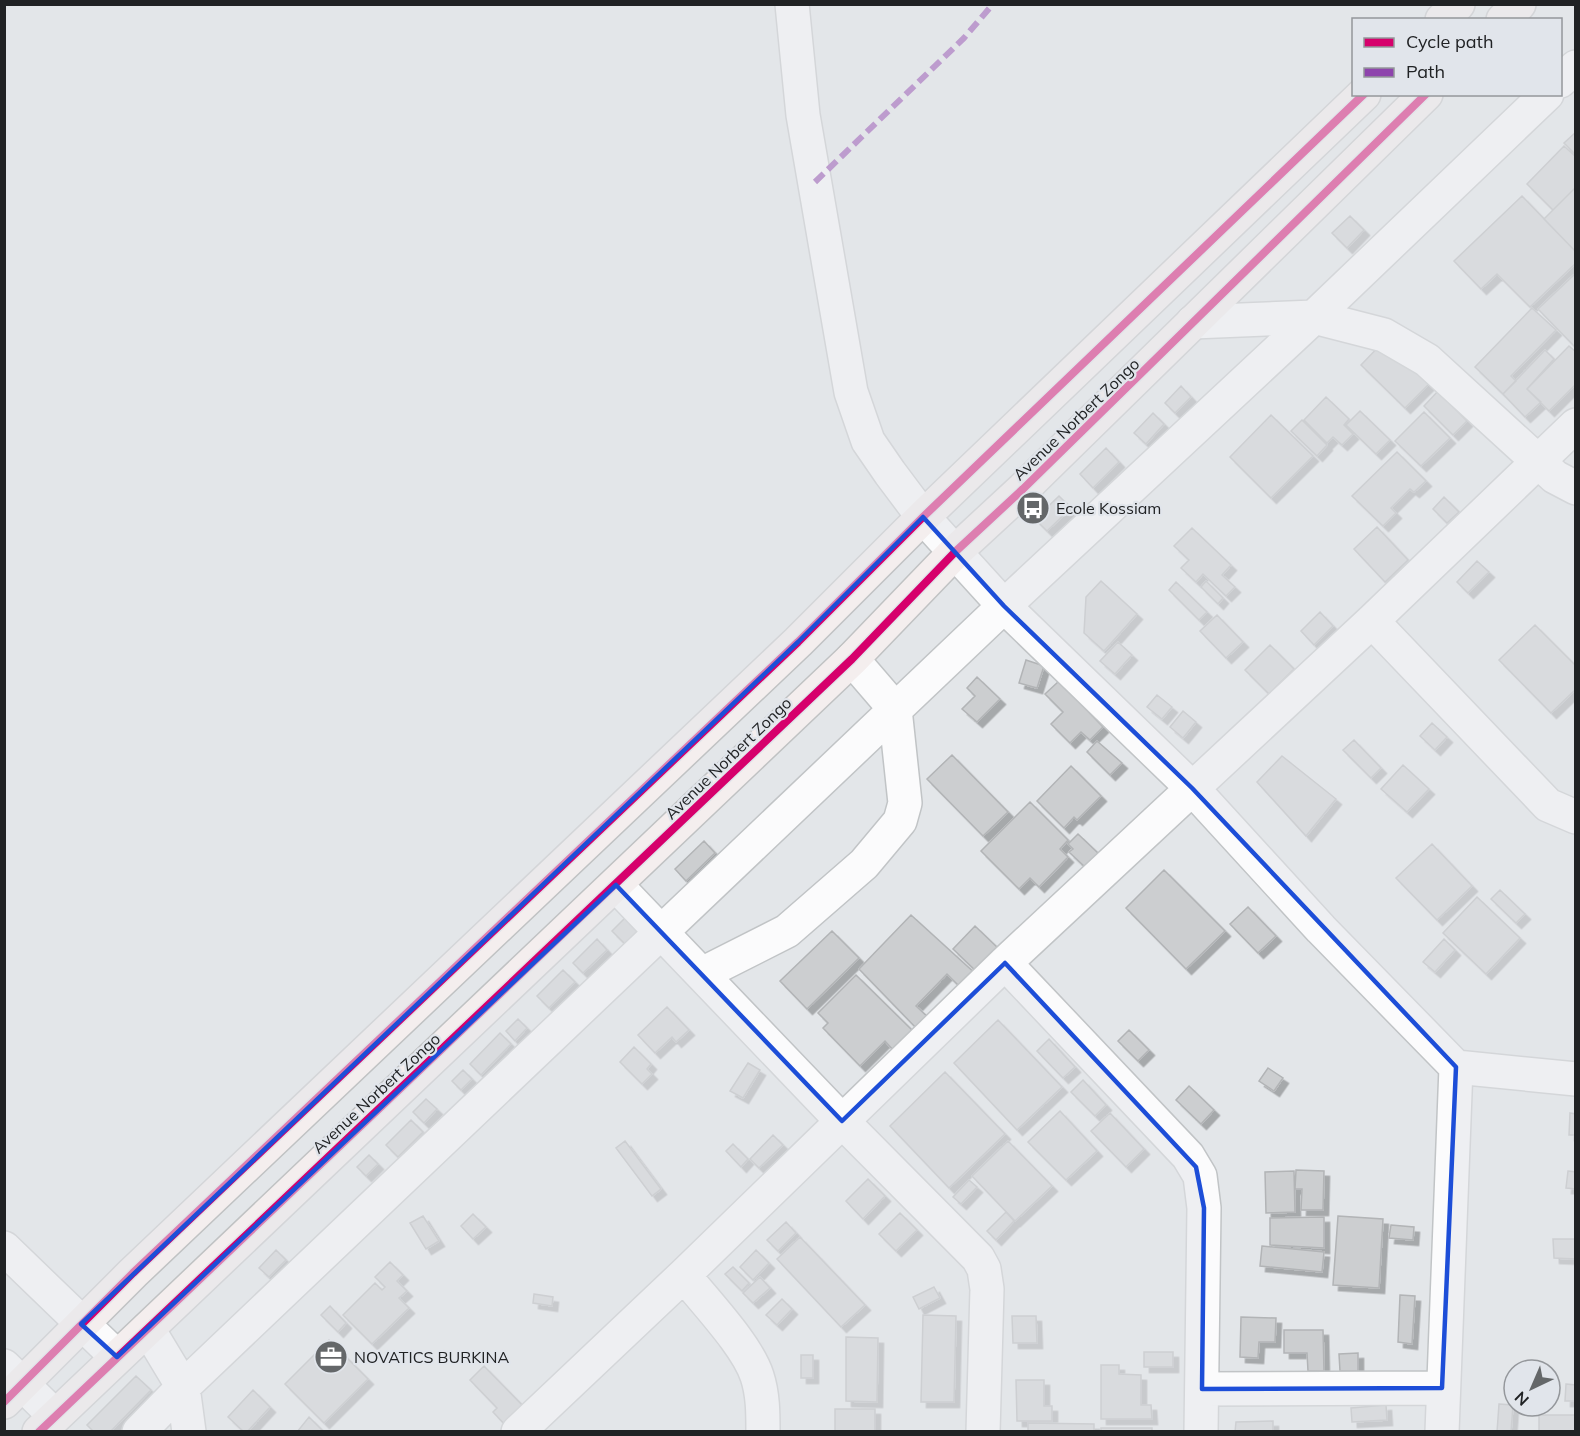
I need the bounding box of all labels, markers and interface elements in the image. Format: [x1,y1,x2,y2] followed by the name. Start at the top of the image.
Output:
[1352,18,1562,96] legend
[1406,30,1493,53] text: Cycle path
[1406,60,1445,83] text: Path
[1009,354,1143,484] street label: Avenue Norbert Zongo
[1015,490,1051,526] bus stop icon: Ecole Kossiam
[1056,498,1161,518] place label: Ecole Kossiam
[661,693,795,823] street label: Avenue Norbert Zongo
[308,1028,444,1158] street label: Avenue Norbert Zongo
[313,1339,349,1375] office icon: NOVATICS BURKINA
[354,1347,509,1367] place label: NOVATICS BURKINA
[1502,1358,1562,1418] north arrow
[1510,1387,1533,1410] text: N

